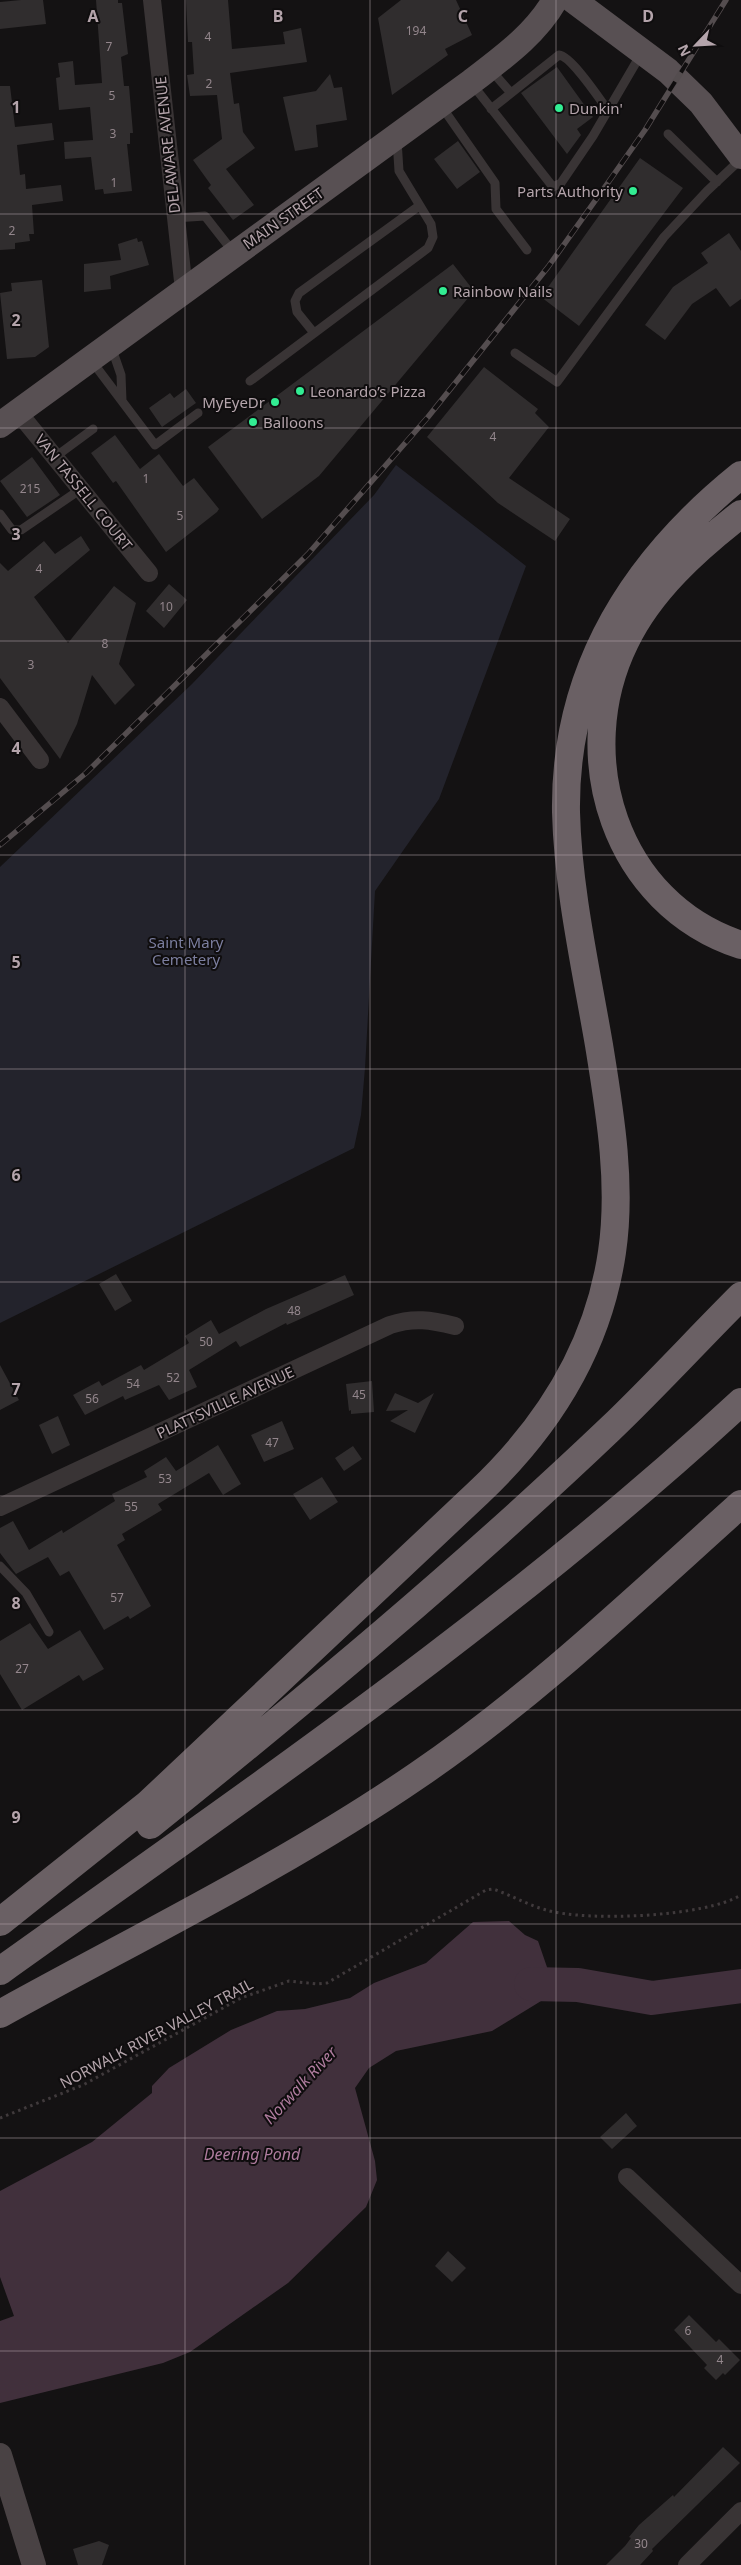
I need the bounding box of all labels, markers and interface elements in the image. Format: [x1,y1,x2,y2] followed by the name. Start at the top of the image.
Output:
[87,5,99,27] text: A
[273,5,283,27] text: B
[458,5,468,27] text: C
[642,5,654,27] text: D
[671,20,721,70] north arrow
[406,22,426,39] house number: 194
[205,28,212,45] house number: 4
[106,38,113,55] house number: 7
[673,42,695,60] text: N
[150,75,184,215] street label: DELAWARE AVENUE
[206,75,213,92] house number: 2
[109,87,116,104] house number: 5
[11,96,21,118] text: 1
[569,98,623,118] place label: Dunkin'
[553,102,565,114] marker: Dunkin'
[110,125,117,142] house number: 3
[111,174,117,191] house number: 1
[517,181,623,201] place label: Parts Authority
[239,182,328,253] street label: MAIN STREET
[627,185,639,197] marker: Parts Authority
[9,222,16,239] house number: 2
[453,281,552,301] place label: Rainbow Nails
[437,285,449,297] marker: Rainbow Nails
[11,309,21,331] text: 2
[310,381,426,401] place label: Leonardo’s Pizza
[294,385,306,397] marker: Leonardo’s Pizza
[202,392,265,412] place label: MyEyeDr
[269,396,281,408] marker: MyEyeDr
[263,412,324,432] place label: Balloons
[247,416,259,428] marker: Balloons
[490,428,497,445] house number: 4
[31,430,138,555] street label: VAN TASSELL COURT
[143,470,149,487] house number: 1
[20,480,40,497] house number: 215
[177,507,184,524] house number: 5
[11,523,21,545] text: 3
[36,560,43,577] house number: 4
[159,598,173,615] house number: 10
[102,635,109,652] house number: 8
[28,656,35,673] house number: 3
[11,737,21,759] text: 4
[149,932,224,969] park label: Saint Mary Cemetery
[11,951,21,973] text: 5
[11,1164,21,1186] text: 6
[287,1302,301,1319] house number: 48
[199,1333,213,1350] house number: 50
[153,1361,297,1443] street label: PLATTSVILLE AVENUE
[166,1369,180,1386] house number: 52
[126,1375,140,1392] house number: 54
[11,1378,21,1400] text: 7
[352,1386,366,1403] house number: 45
[85,1390,99,1407] house number: 56
[265,1434,279,1451] house number: 47
[158,1470,172,1487] house number: 53
[124,1498,138,1515] house number: 55
[110,1589,124,1606] house number: 57
[11,1592,21,1614] text: 8
[15,1660,29,1677] house number: 27
[11,1806,21,1828] text: 9
[56,1973,256,2093] street label: NORWALK RIVER VALLEY TRAIL
[258,2041,342,2129] water label: Norwalk River
[204,2143,301,2165] water label: Deering Pond
[685,2322,692,2339] house number: 6
[717,2351,724,2368] house number: 4
[634,2535,648,2552] house number: 30

